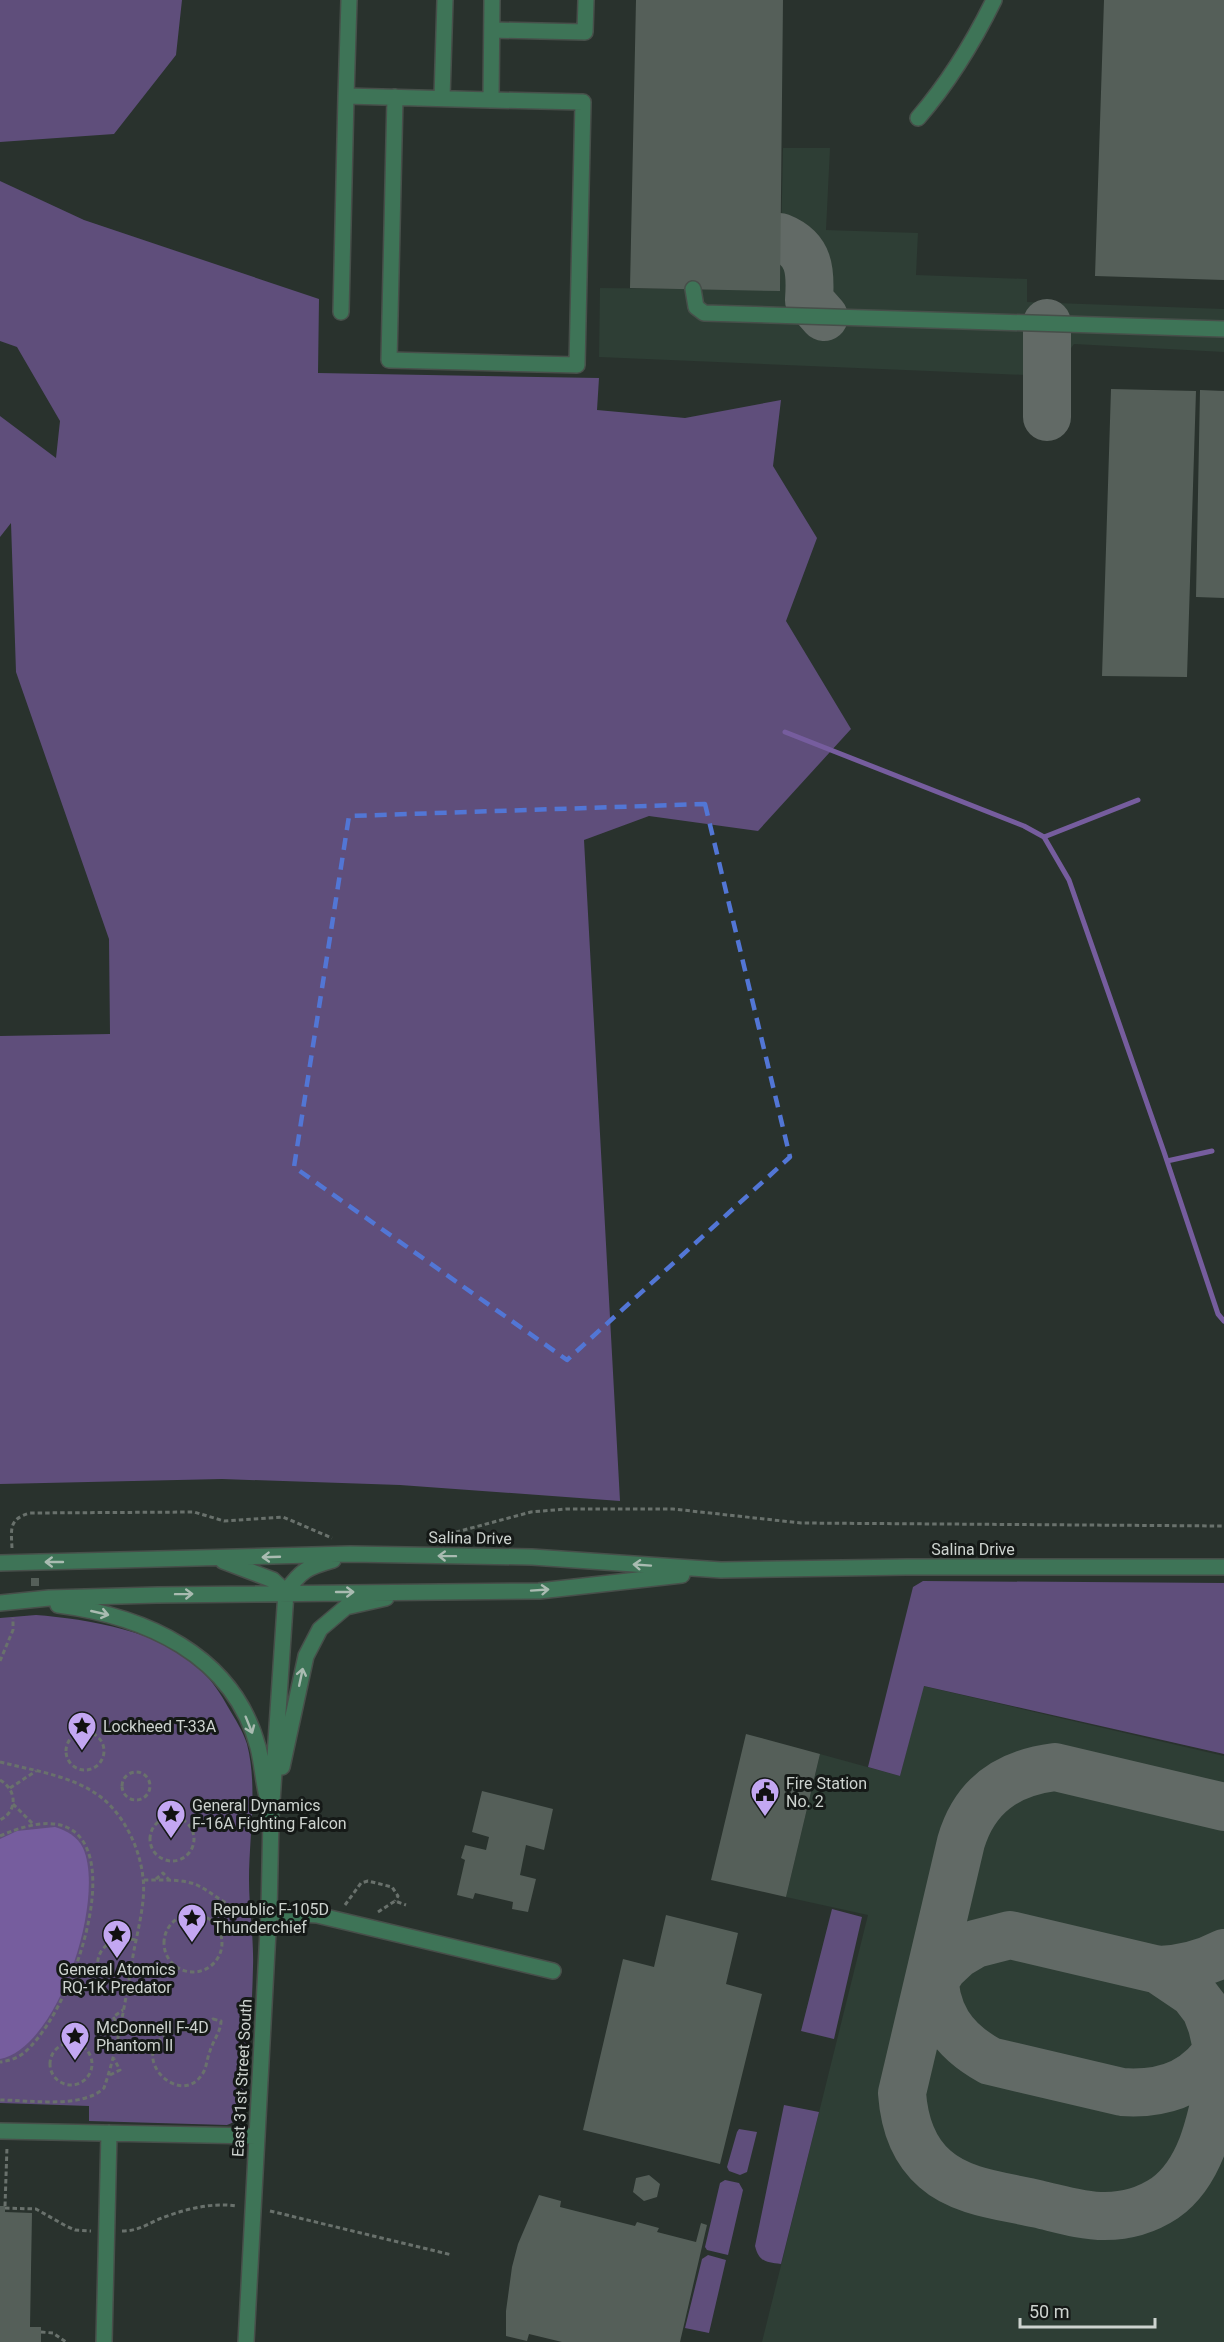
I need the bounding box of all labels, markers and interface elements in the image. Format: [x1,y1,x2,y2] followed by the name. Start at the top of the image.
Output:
[428,1528,512,1548] street label: Salina Drive
[931,1540,1015,1559] street label: Salina Drive
[438,1550,458,1562] one-way arrow
[261,1551,281,1563] one-way arrow
[45,1556,65,1568] one-way arrow
[632,1559,652,1570] one-way arrow
[529,1584,549,1595] one-way arrow
[334,1586,354,1598] one-way arrow
[174,1589,194,1600] one-way arrow
[90,1607,109,1619] one-way arrow
[296,1668,308,1687] one-way arrow
[66,1710,98,1752] place icon: Lockheed T-33A
[244,1716,255,1734] one-way arrow
[103,1717,217,1736] place label: Lockheed T-33A
[786,1774,867,1811] place label: Fire Station No. 2
[749,1776,781,1818] public building icon: Fire Station No. 2
[192,1796,347,1833] place label: General Dynamics F-16A Fighting Falcon
[155,1798,187,1840] place icon: General Dynamics F-16A Fighting Falcon
[213,1900,329,1937] place label: Republic F-105D Thunderchief
[176,1902,208,1944] place icon: Republic F-105D Thunderchief
[101,1918,133,1960] place icon: General Atomics RQ-1K Predator
[58,1960,176,1997] place label: General Atomics RQ-1K Predator
[228,1998,256,2158] street label: East 31st Street South
[96,2018,209,2055] place label: McDonnell F-4D Phantom II
[59,2020,91,2062] place icon: McDonnell F-4D Phantom II
[1020,2291,1155,2329] scale bar
[1029,2301,1069,2322] text: 50 m

